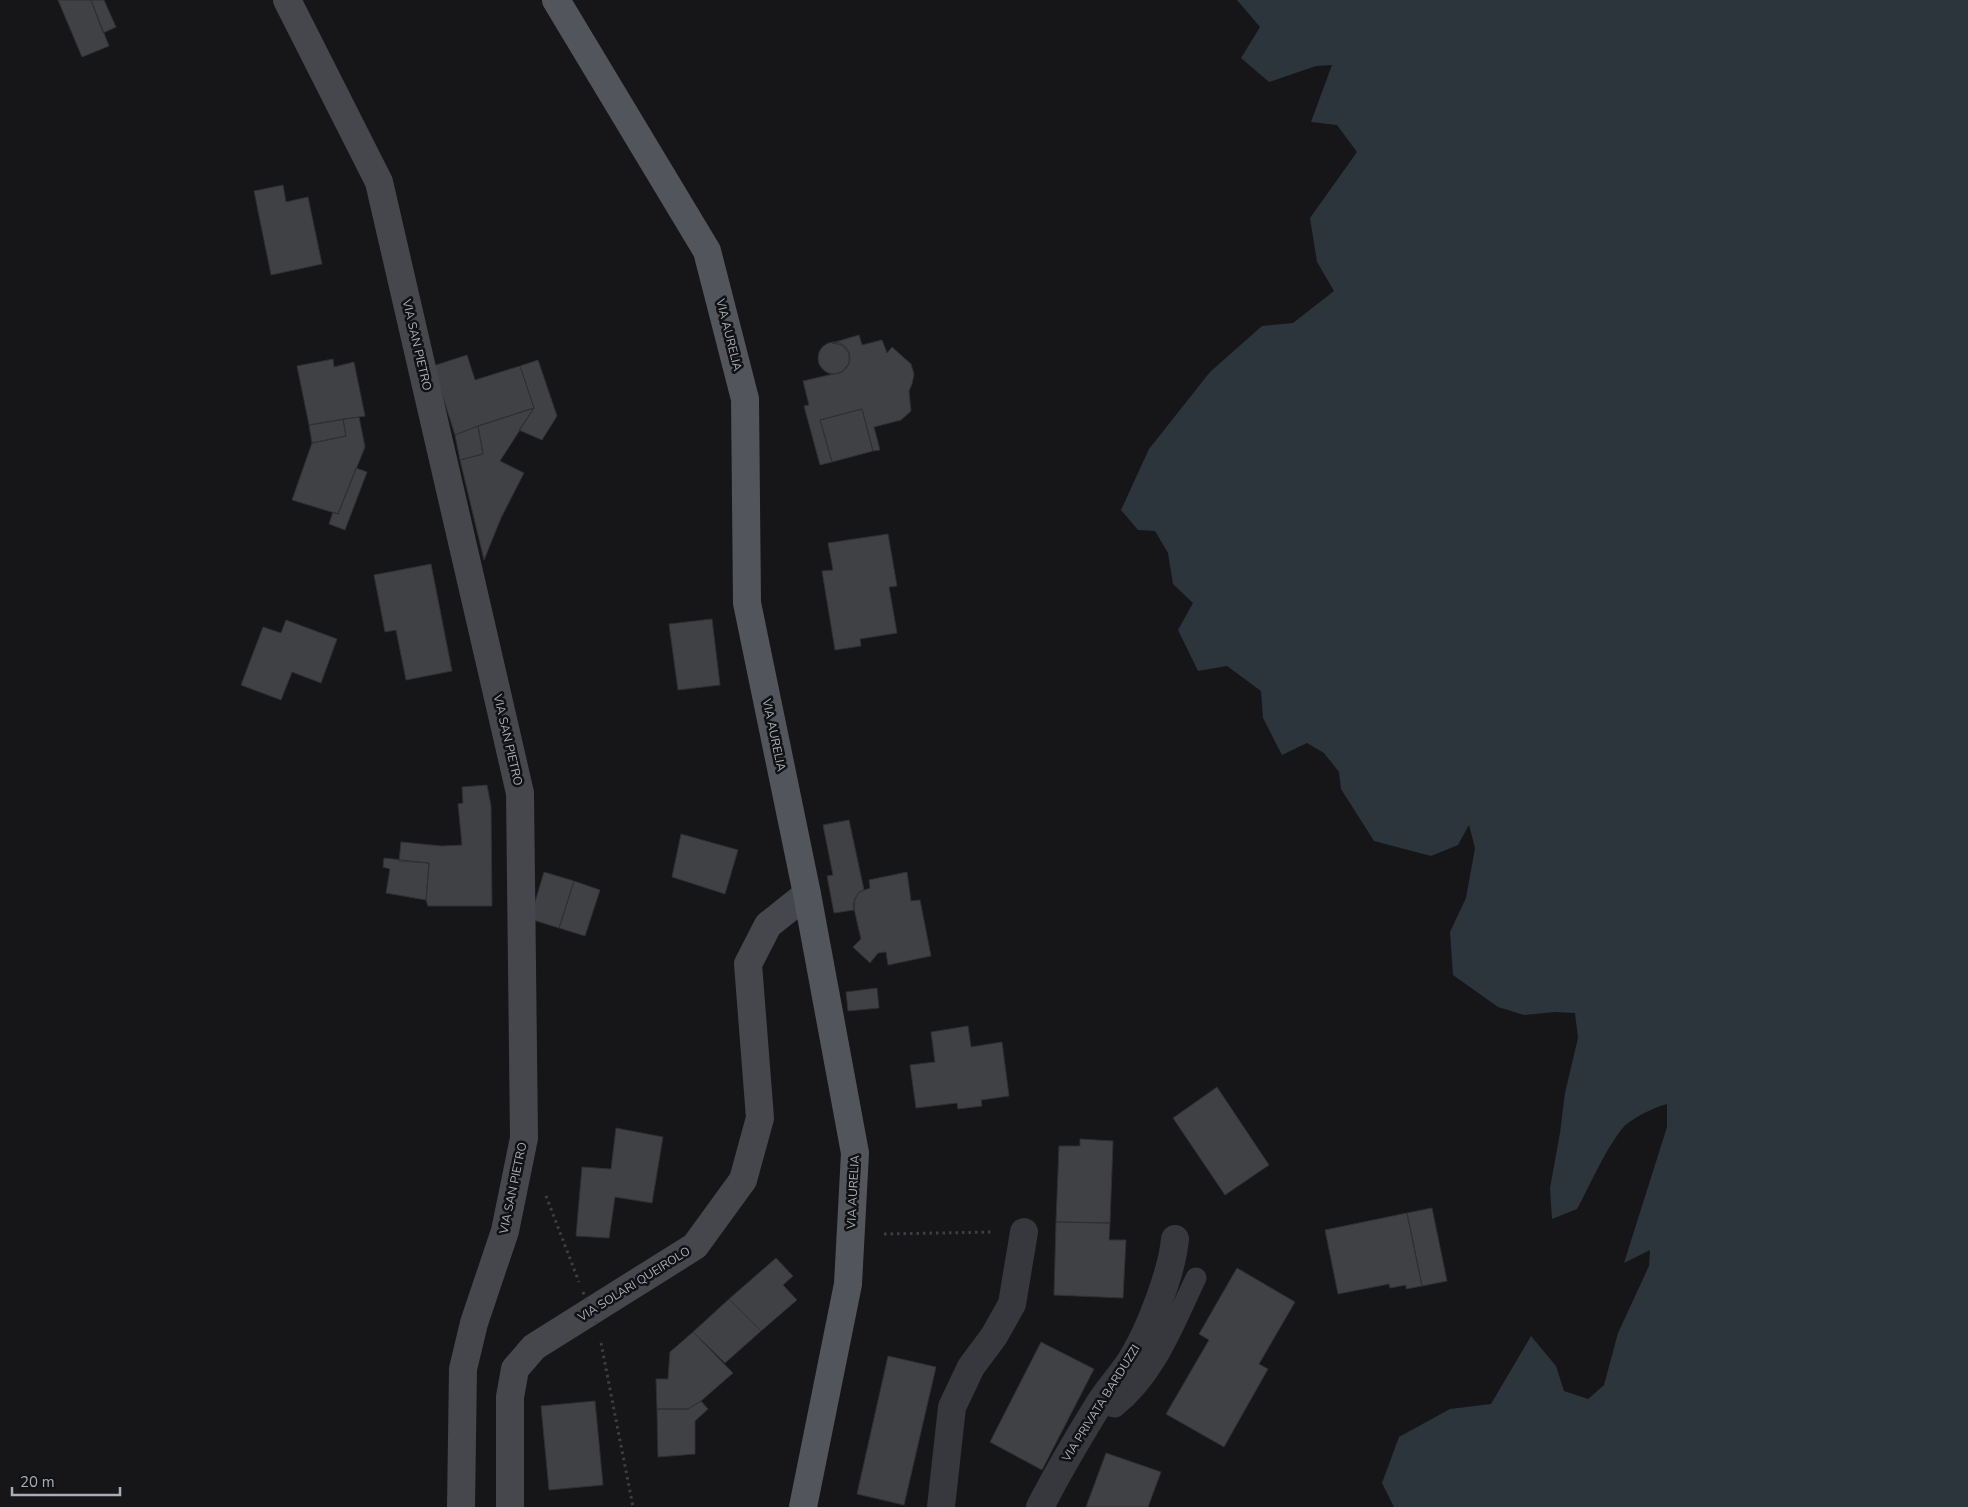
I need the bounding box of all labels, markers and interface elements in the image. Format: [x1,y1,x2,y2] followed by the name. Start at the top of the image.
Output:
[712,296,746,373] street label: VIA AURELIA
[399,297,435,392] street label: VIA SAN PIETRO
[490,692,526,787] street label: VIA SAN PIETRO
[758,696,790,773] street label: VIA AURELIA
[495,1141,531,1236] street label: VIA SAN PIETRO
[843,1154,863,1230] street label: VIA AURELIA
[574,1243,693,1326] street label: VIA SOLARI QUEIROLO
[1058,1341,1144,1465] street label: VIA PRIVATA BARDUZZI
[12,1464,120,1496] scale bar
[20,1472,55,1492] text: 20 m

